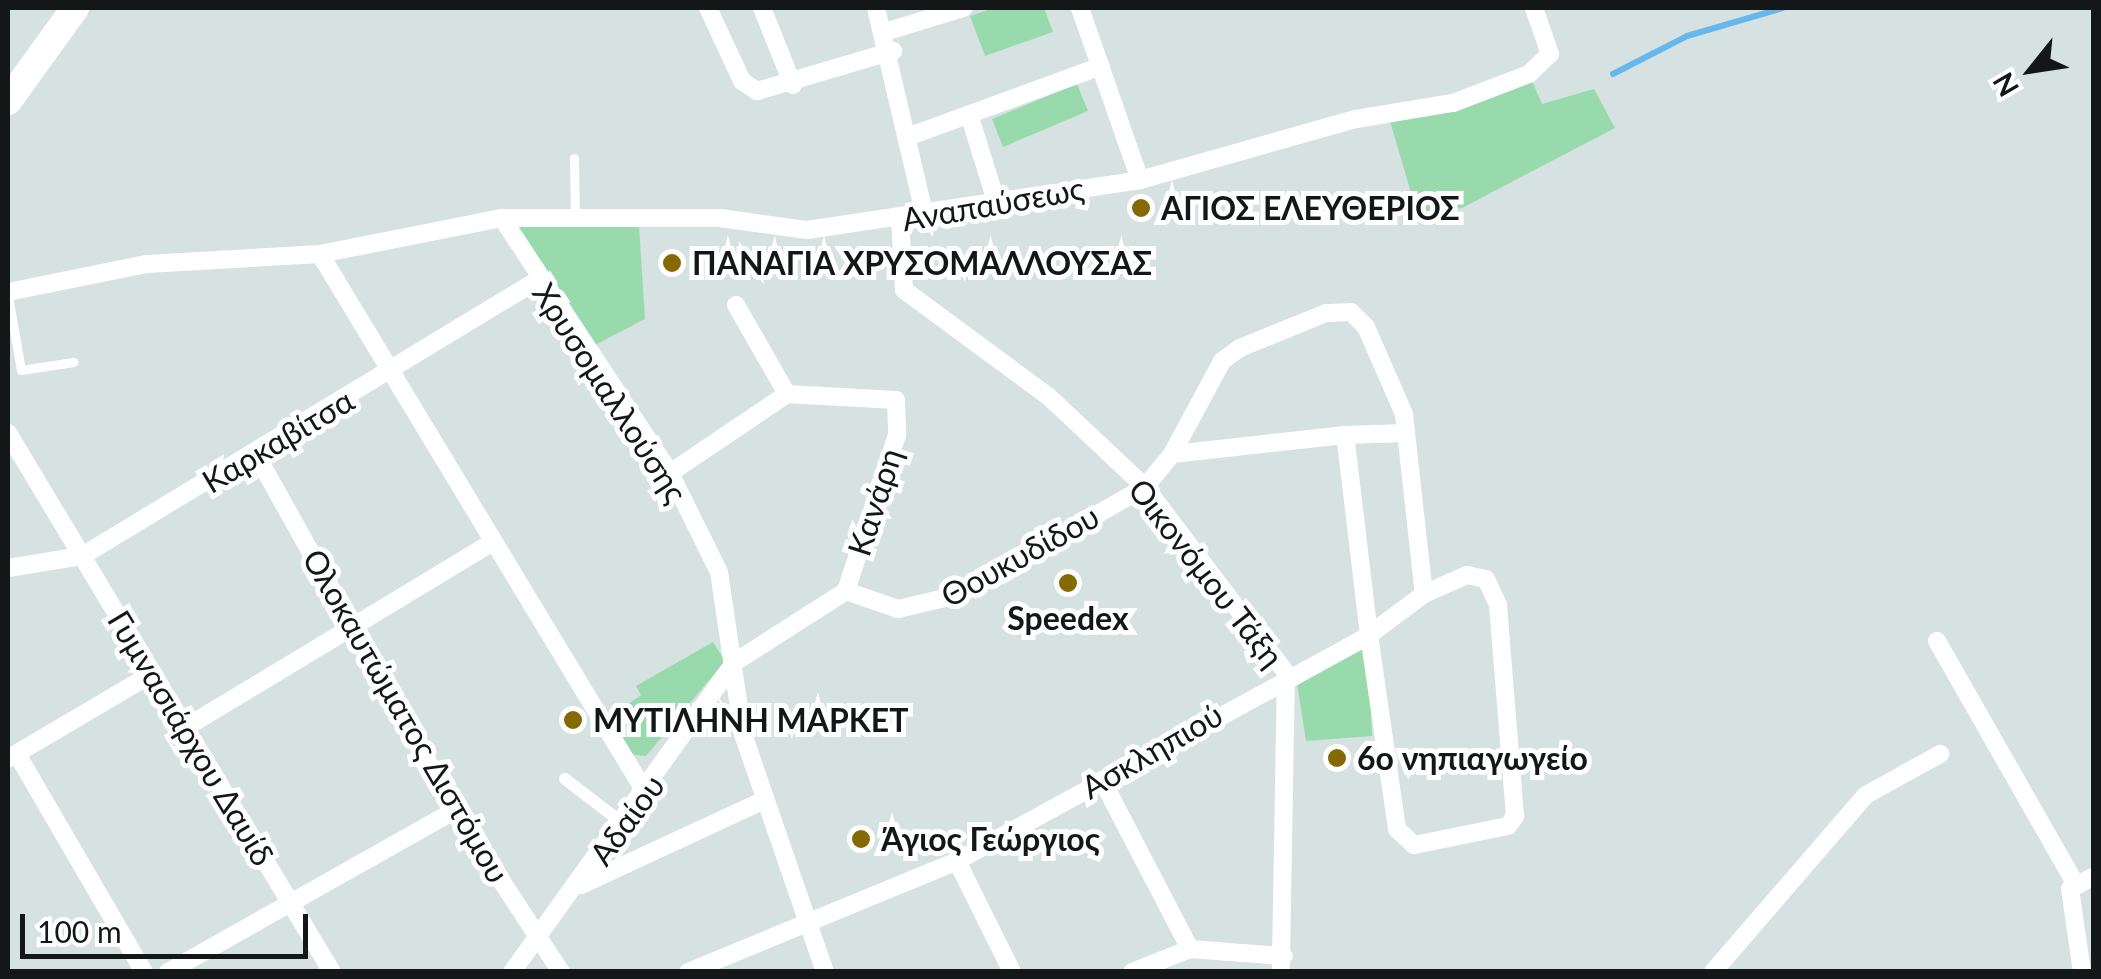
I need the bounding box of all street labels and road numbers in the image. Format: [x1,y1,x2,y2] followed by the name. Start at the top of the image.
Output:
[899,169,1087,239] street label: Αναπαύσεως
[525,276,695,510] street label: Χρυσομαλλούσης
[195,381,361,501] street label: Καρκαβίτσα
[840,443,910,561] street label: Κανάρη
[1120,471,1292,675] street label: Οικονόμου Τάξη
[934,497,1106,615] street label: Θουκυδίδου
[294,542,518,890] street label: Ολοκαυτώματος Διστόμου
[99,603,283,873] street label: Γυμνασιάρχου Δαυίδ
[1075,695,1229,807] street label: Ασκληπιού
[581,767,673,873] street label: Αδαίου

